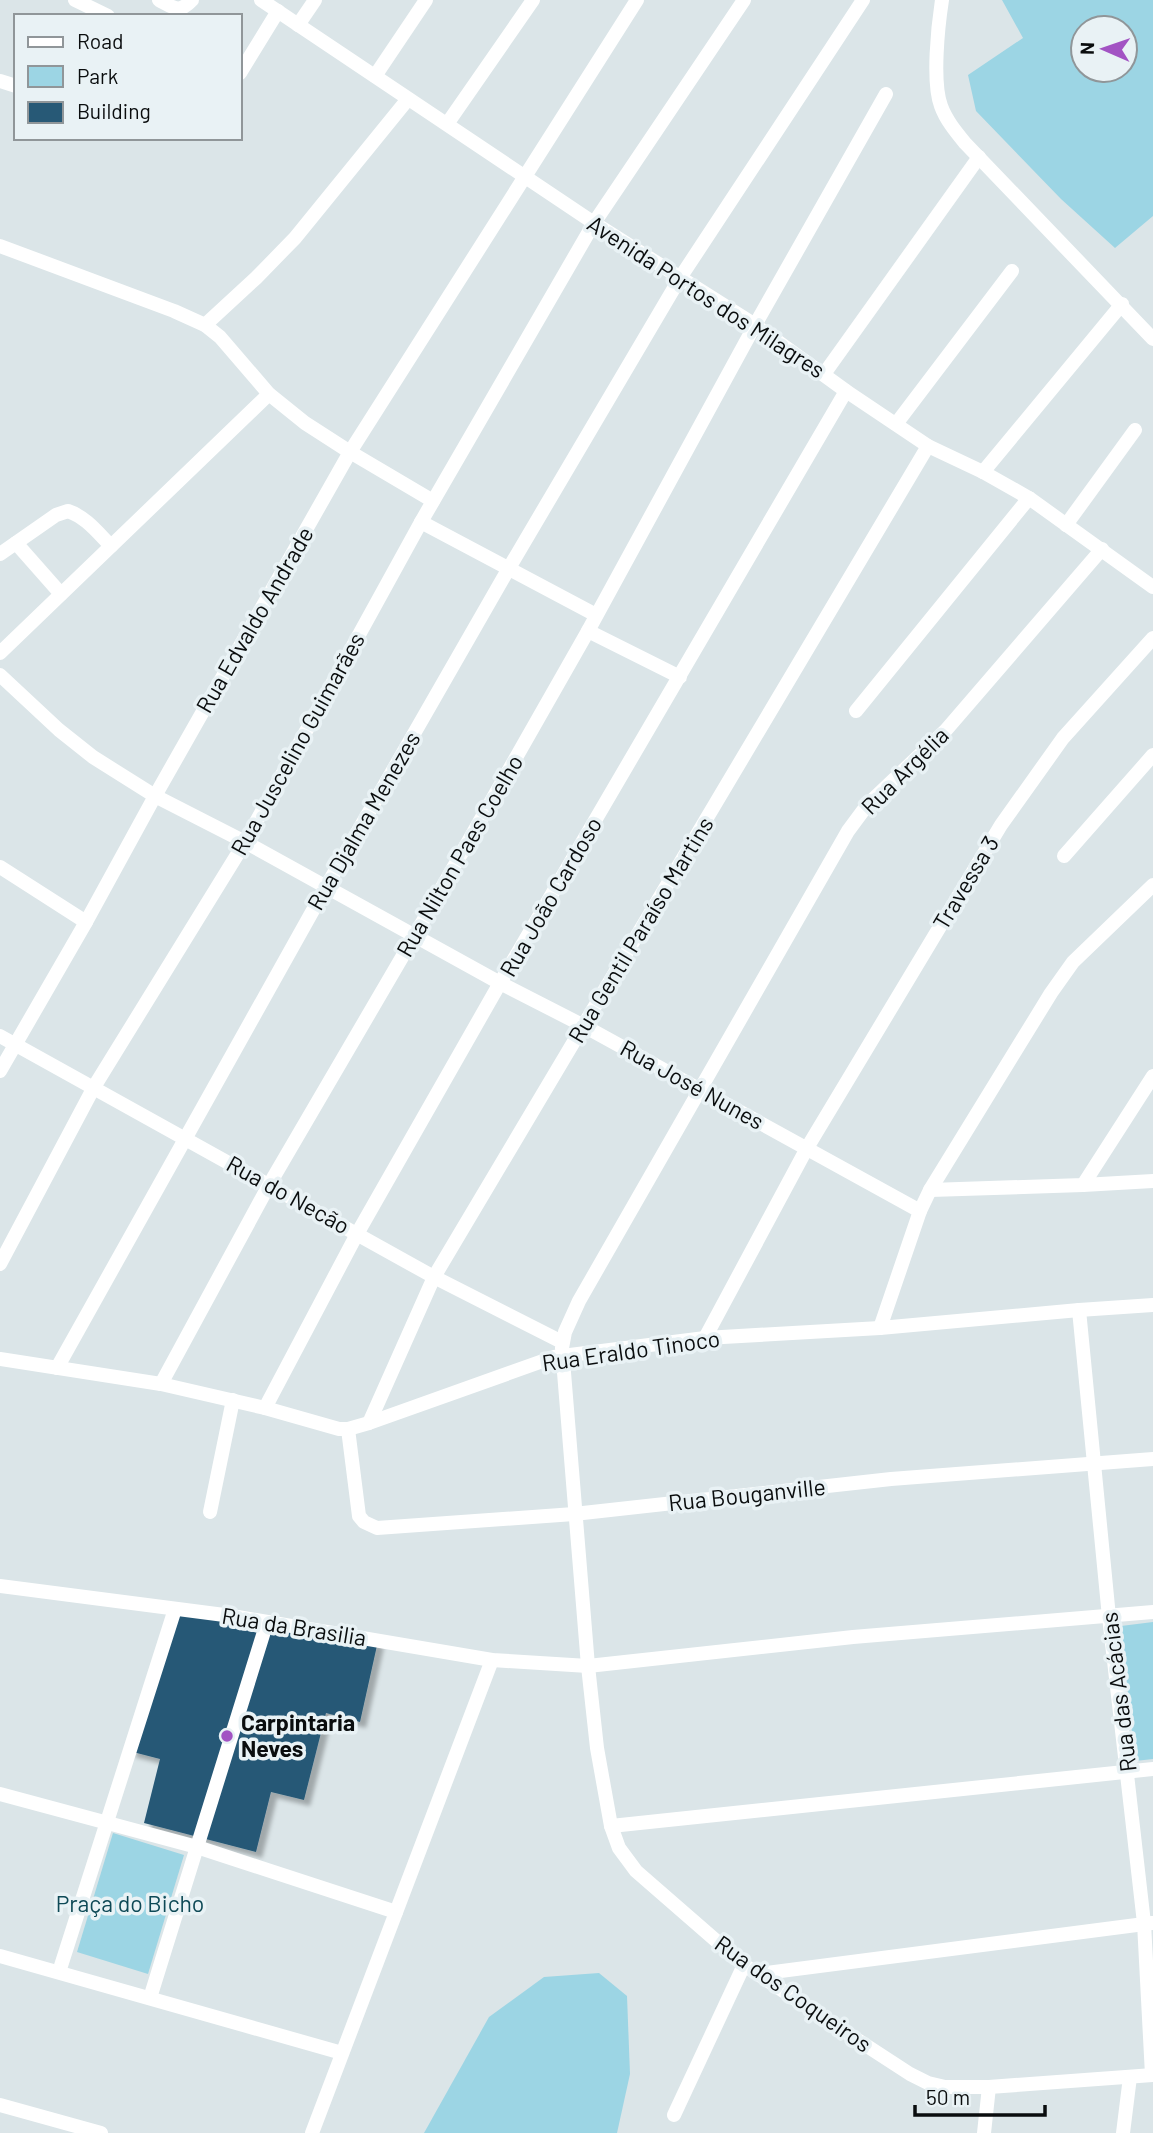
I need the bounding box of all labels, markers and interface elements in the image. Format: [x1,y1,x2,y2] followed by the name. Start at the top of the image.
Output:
[14,14,242,140] legend
[1069,14,1139,84] north arrow
[77,28,123,53] text: Road
[1075,42,1098,55] text: N
[77,63,118,88] text: Park
[77,98,151,123] text: Building
[582,209,831,384] street label: Avenida Portos dos Milagres
[189,521,319,718] street label: Rua Edvaldo Andrade
[224,627,370,860] street label: Rua Juscelino Guimarães
[855,721,954,820] street label: Rua Argélia
[301,726,426,915] street label: Rua Djalma Menezes
[390,749,528,962] street label: Rua Nilton Paes Coelho
[562,811,719,1048] street label: Rua Gentil Paraíso Martins
[493,812,607,981] street label: Rua João Cardoso
[926,831,1004,934] street label: Travessa 3
[616,1033,769,1135] street label: Rua José Nunes
[222,1149,355,1239] street label: Rua do Necão
[540,1324,722,1376] street label: Rua Eraldo Tinoco
[667,1472,827,1516] street label: Rua Bouganville
[220,1601,368,1651] street label: Rua da Brasilia
[1094,1611,1142,1774] street label: Rua das Acácias
[241,1708,355,1762] place label: Carpintaria Neves
[219,1728,235,1744] marker: Carpintaria Neves
[56,1889,204,1917] park label: Praça do Bicho
[710,1929,877,2058] street label: Rua dos Coqueiros
[915,2074,1044,2118] scale bar
[926,2084,970,2109] text: 50 m

